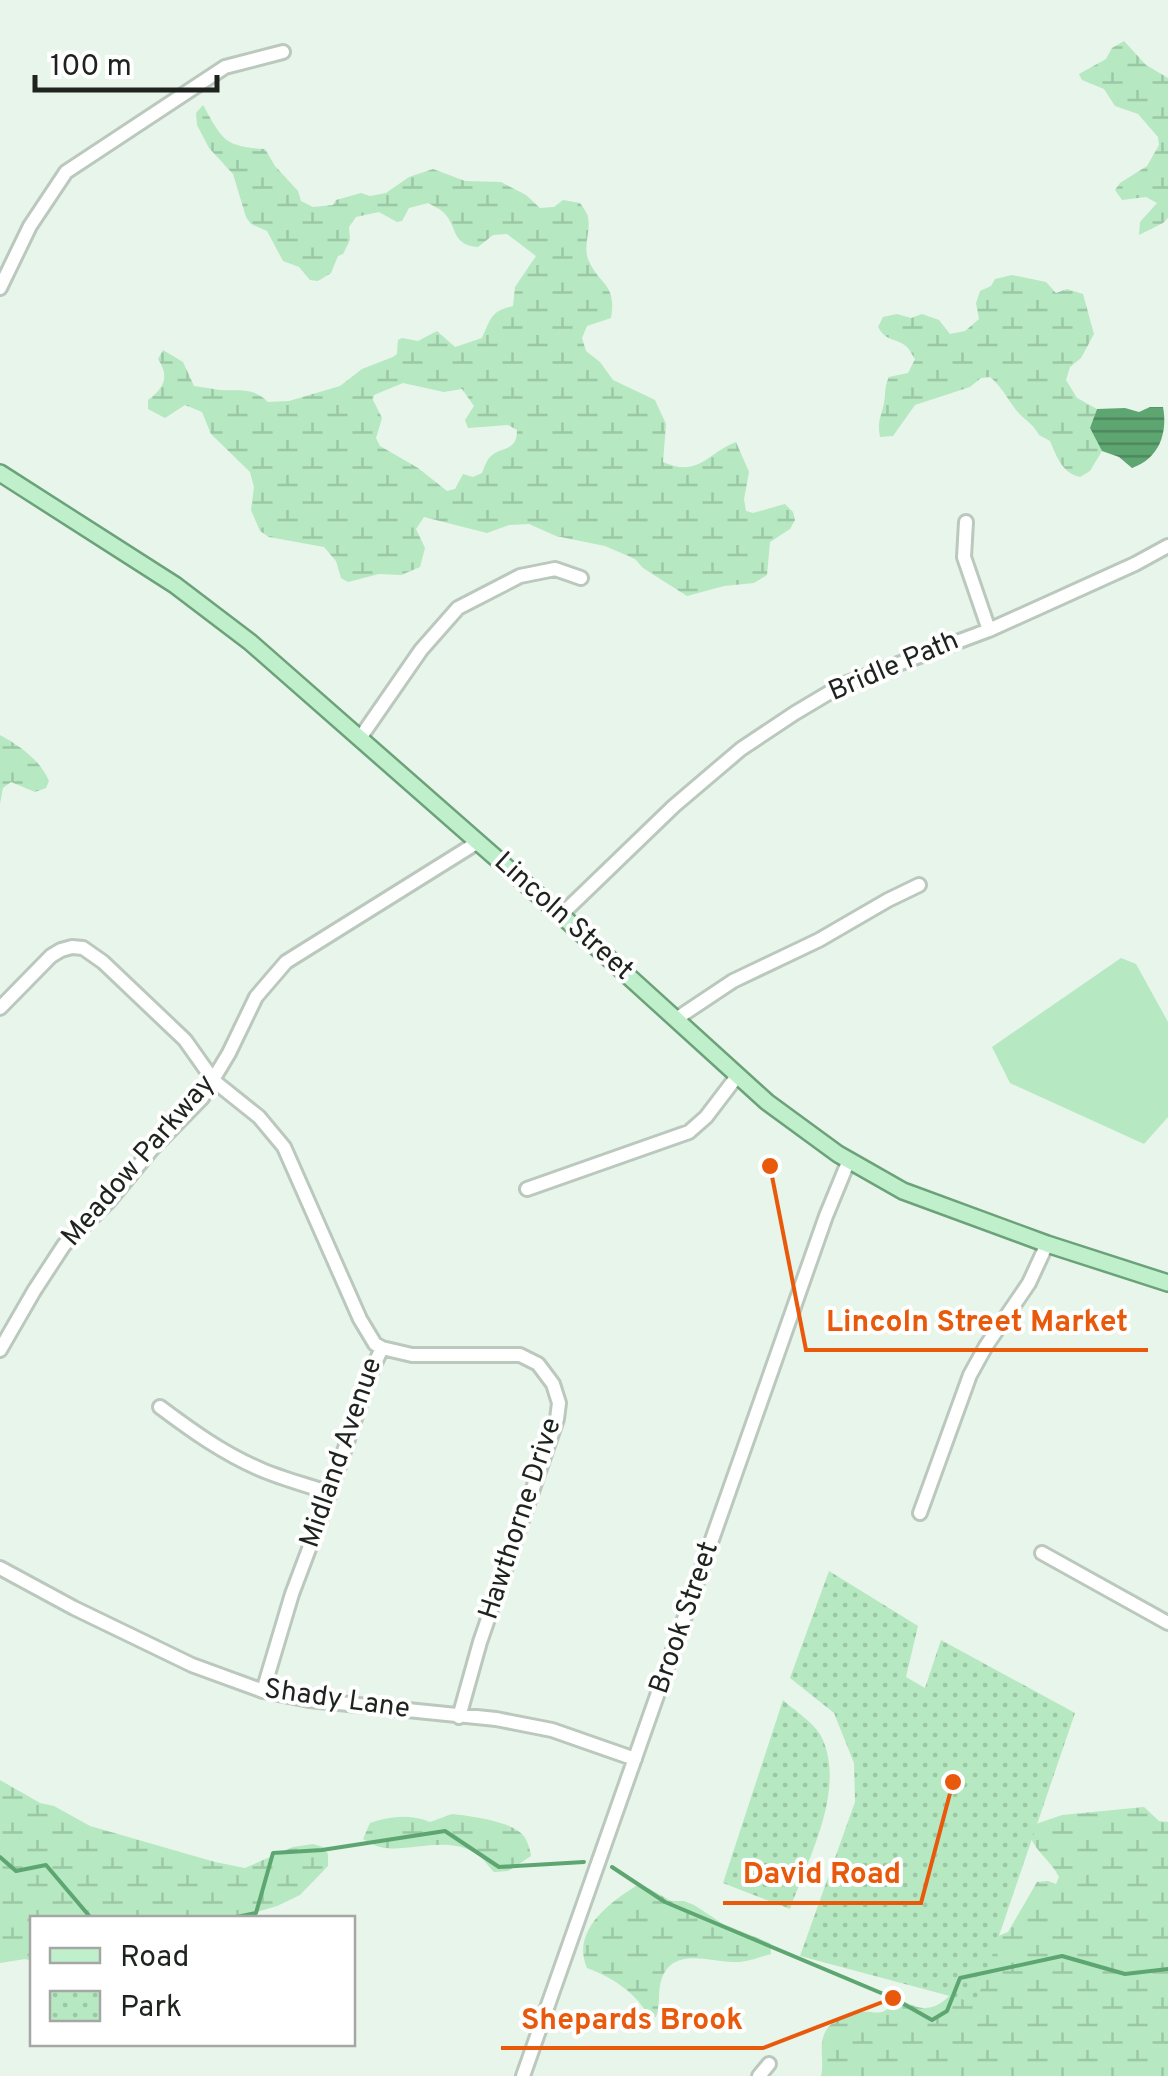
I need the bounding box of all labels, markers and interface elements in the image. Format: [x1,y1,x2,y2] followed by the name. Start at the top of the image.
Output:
[35,30,218,92] scale bar
[50,49,132,86] text: 100 m
[823,623,965,711] street label: Bridle Path
[486,845,640,989] street label: Lincoln Street
[54,1067,224,1255] street label: Meadow Parkway
[806,1290,1148,1350] callout: Lincoln Street Market
[826,1305,1128,1342] text: Lincoln Street Market
[293,1353,391,1553] street label: Midland Avenue
[471,1414,571,1624] street label: Hawthorne Drive
[642,1537,728,1699] street label: Brook Street
[262,1672,412,1728] street label: Shady Lane
[723,1843,921,1903] callout: David Road
[743,1857,901,1894] text: David Road
[30,1916,355,2046] legend
[120,1940,189,1977] text: Road
[501,1988,763,2048] callout: Shepards Brook
[120,1990,182,2027] text: Park
[521,2003,743,2040] text: Shepards Brook

